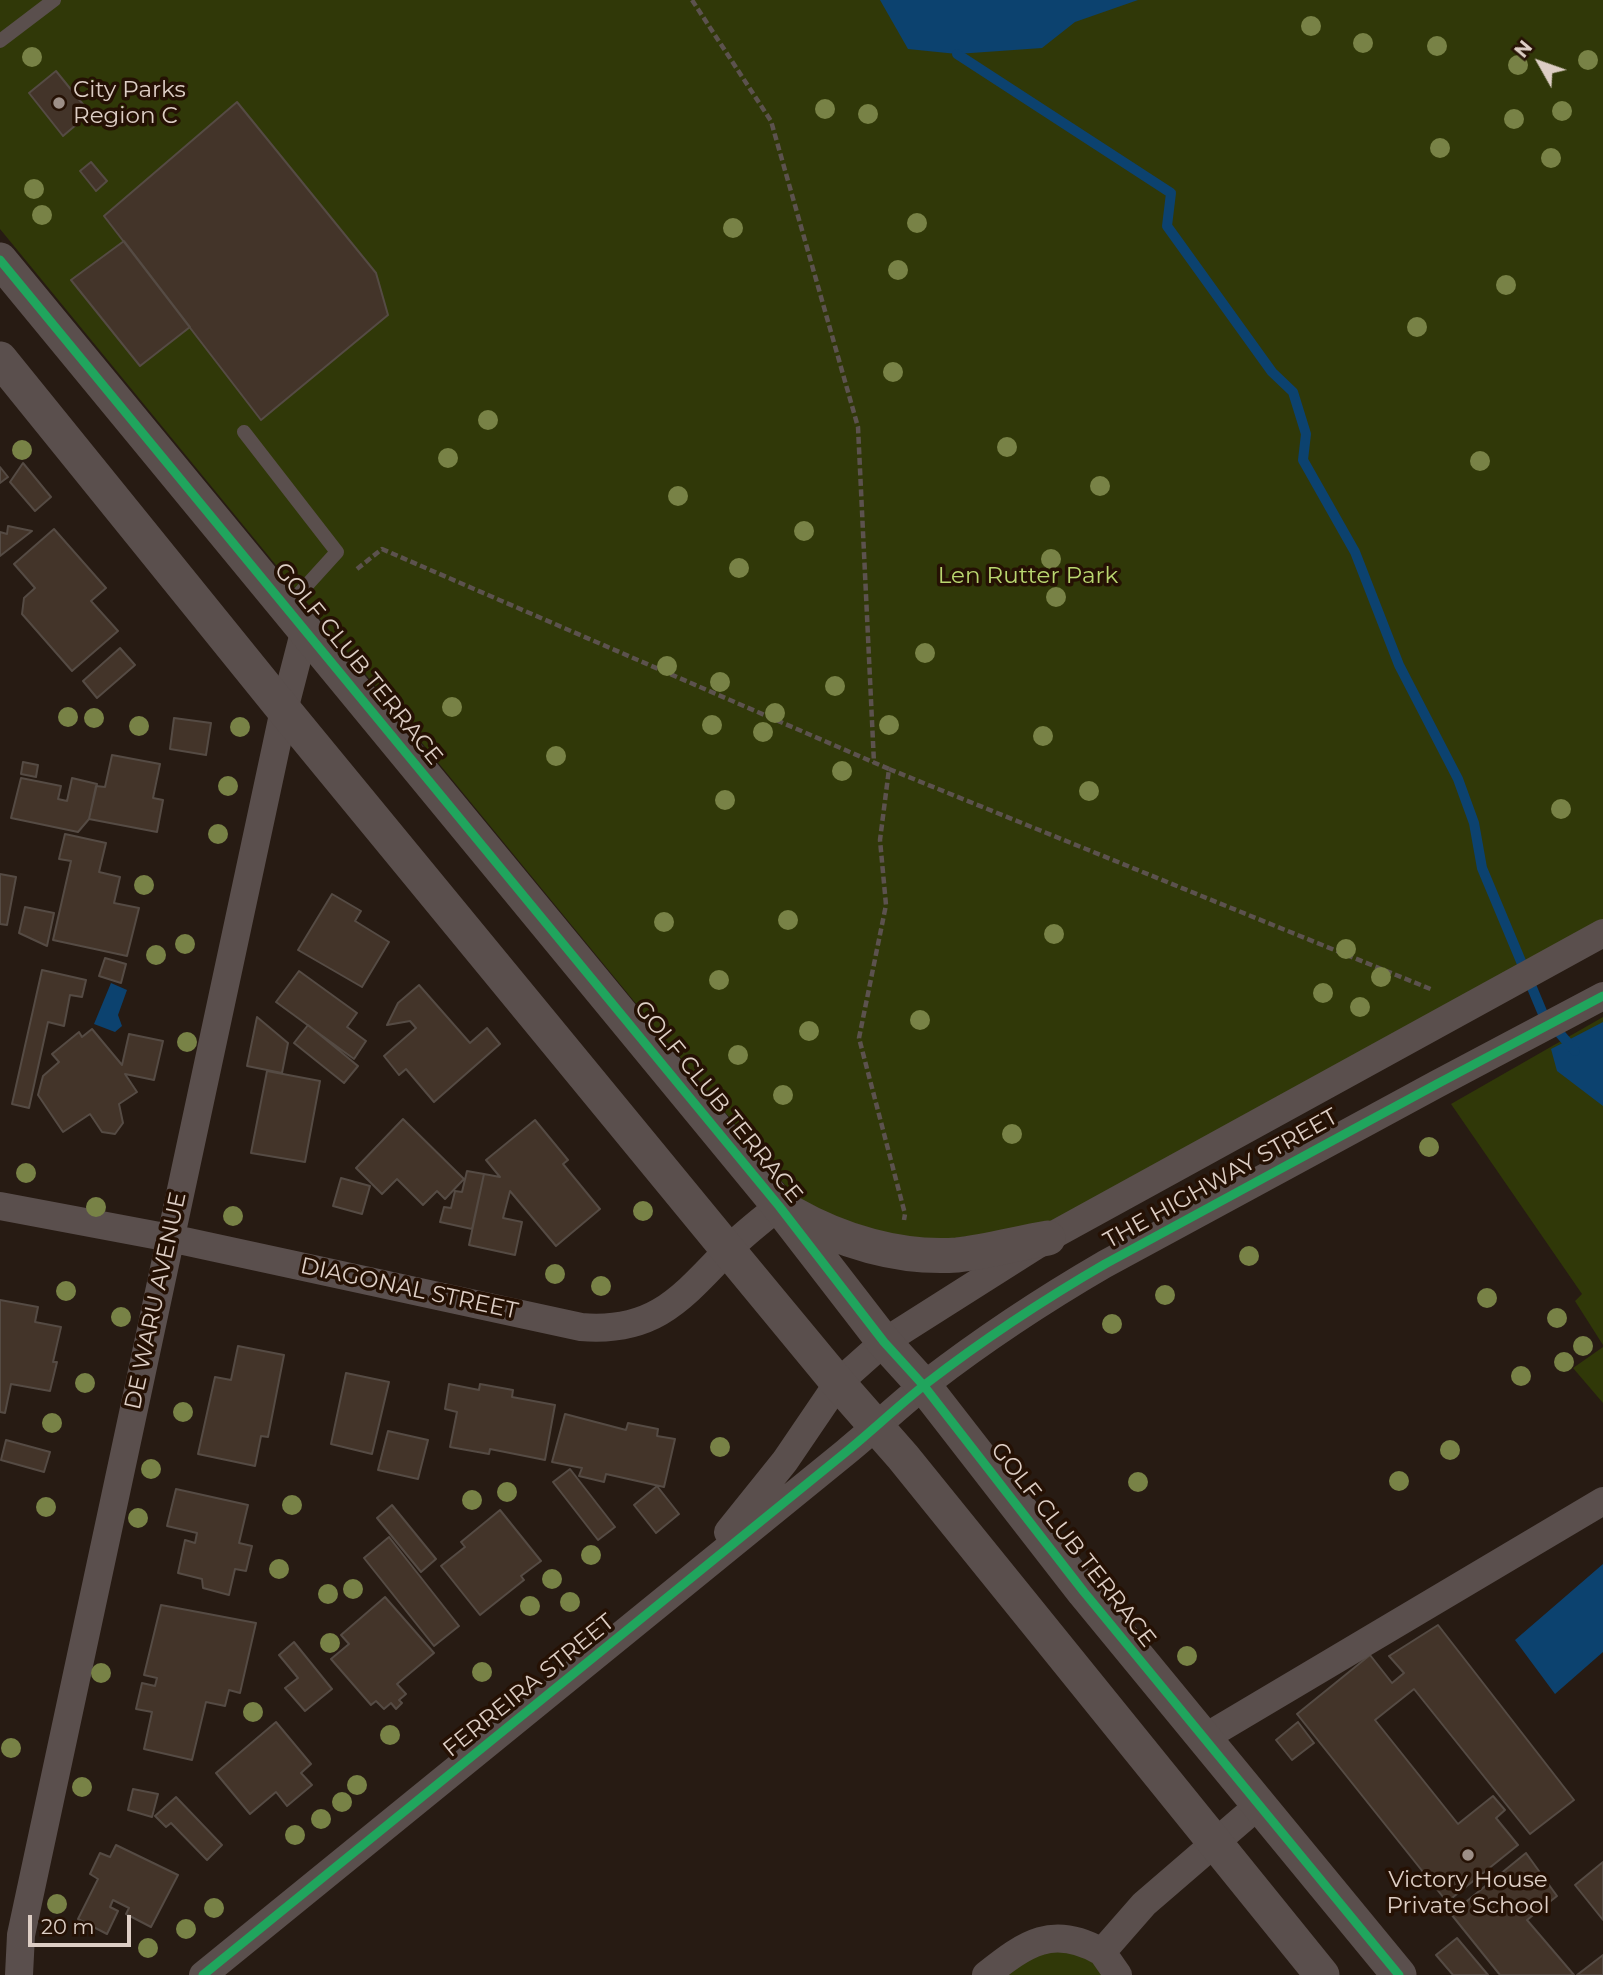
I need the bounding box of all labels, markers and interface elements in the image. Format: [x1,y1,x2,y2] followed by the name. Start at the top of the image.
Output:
[1505,28,1575,98] north arrow
[1510,36,1537,62] text: N
[73,76,186,130] place label: City Parks Region C
[51,95,67,111] marker: City Parks Region C
[268,557,448,771] street label: GOLF CLUB TERRACE
[938,562,1118,590] park label: Len Rutter Park
[628,995,808,1209] street label: GOLF CLUB TERRACE
[1099,1103,1343,1255] street label: THE HIGHWAY STREET
[119,1190,193,1412] street label: DE WARU AVENUE
[298,1252,520,1326] street label: DIAGONAL STREET
[985,1437,1161,1653] street label: GOLF CLUB TERRACE
[438,1608,620,1764] street label: FERREIRA STREET
[1460,1847,1476,1863] marker: Victory House Private School
[1386,1866,1550,1920] place label: Victory House Private School
[32,1902,135,1946] scale bar
[41,1914,95,1939] text: 20 m

